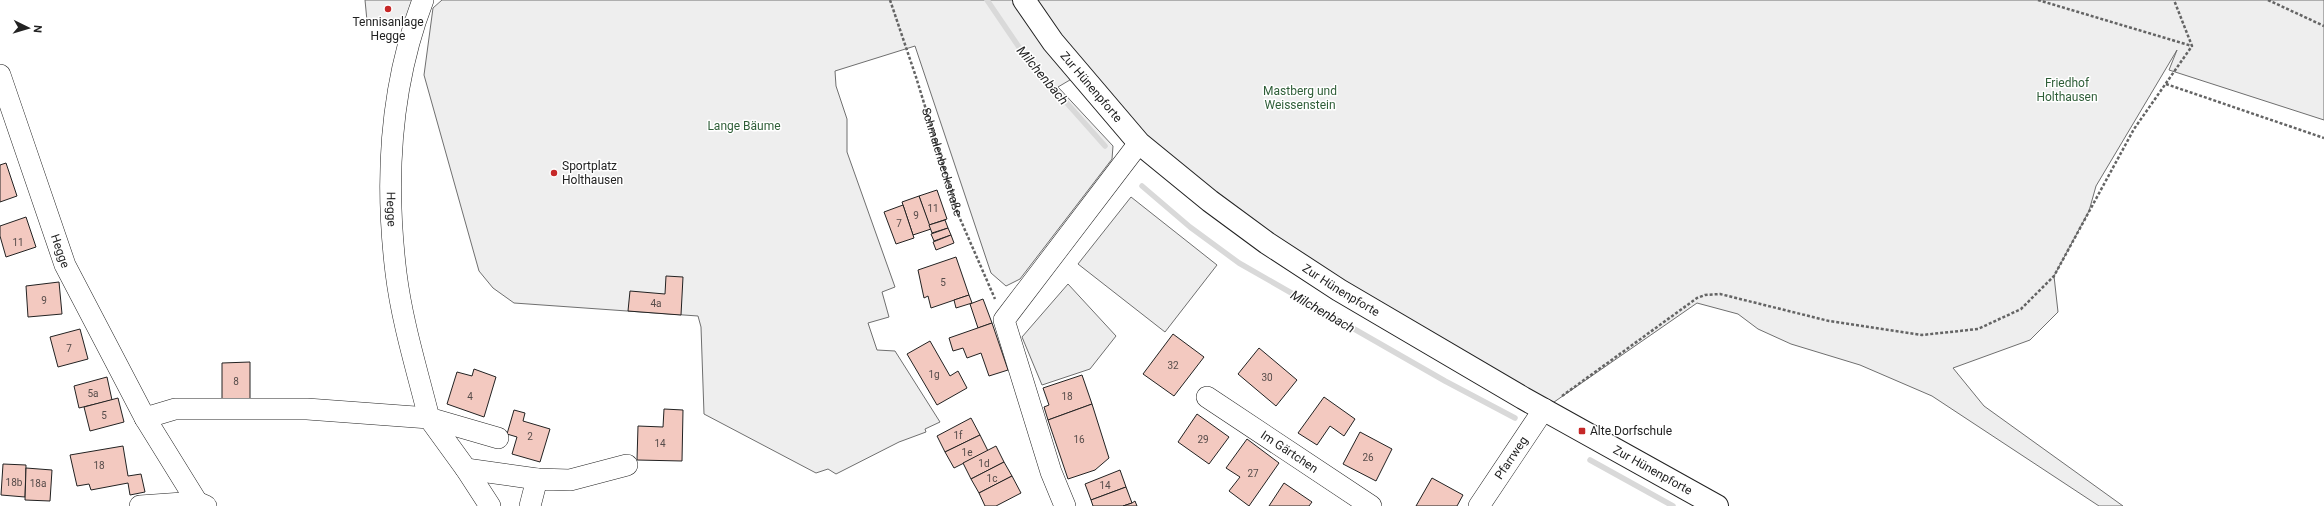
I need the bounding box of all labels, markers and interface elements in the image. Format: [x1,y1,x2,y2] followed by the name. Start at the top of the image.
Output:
[383,4,393,14] marker: Tennisanlage Hegge
[8,8,48,48] north arrow
[352,15,424,43] place label: Tennisanlage Hegge
[31,24,44,33] text: N
[1014,43,1071,108] water label: Milchenbach
[1057,49,1125,125] street label: Zur Hünenpforte
[2036,76,2098,104] park label: Friedhof Holthausen
[1263,84,1337,112] park label: Mastberg und Weissenstein
[919,106,965,218] street label: Schmalenbeckstraße
[707,119,781,133] park label: Lange Bäume
[562,159,623,187] place label: Sportplatz Holthausen
[549,168,559,178] marker: Sportplatz Holthausen
[384,192,399,227] street label: Hegge
[927,203,939,214] house number: 11
[913,210,919,221] house number: 9
[896,218,902,229] house number: 7
[48,232,72,270] street label: Hegge
[12,237,24,248] house number: 11
[1300,261,1382,319] street label: Zur Hünenpforte
[940,277,946,288] house number: 5
[1288,287,1358,336] water label: Milchenbach
[41,295,47,306] house number: 9
[650,298,662,309] house number: 4a
[66,343,72,354] house number: 7
[1167,360,1179,371] house number: 32
[928,369,940,380] house number: 1g
[1261,372,1273,383] house number: 30
[233,376,239,387] house number: 8
[87,388,99,399] house number: 5a
[467,391,473,402] house number: 4
[1061,391,1073,402] house number: 18
[101,410,107,421] house number: 5
[1590,424,1672,438] place label: Alte Dorfschule
[1577,426,1587,436] marker: Alte Dorfschule
[1258,428,1321,476] street label: Im Gärtchen
[953,430,963,441] house number: 1f
[527,431,533,442] house number: 2
[1073,434,1085,445] house number: 16
[1197,434,1209,445] house number: 29
[1492,434,1531,482] street label: Pfarrweg
[654,438,666,449] house number: 14
[1611,443,1695,498] street label: Zur Hünenpforte
[962,447,972,458] house number: 1e
[1362,452,1374,463] house number: 26
[978,458,990,469] house number: 1d
[93,460,105,471] house number: 18
[1247,468,1259,479] house number: 27
[987,473,997,484] house number: 1c
[6,477,23,488] house number: 18b
[30,478,46,489] house number: 18a
[1099,480,1111,491] house number: 14

